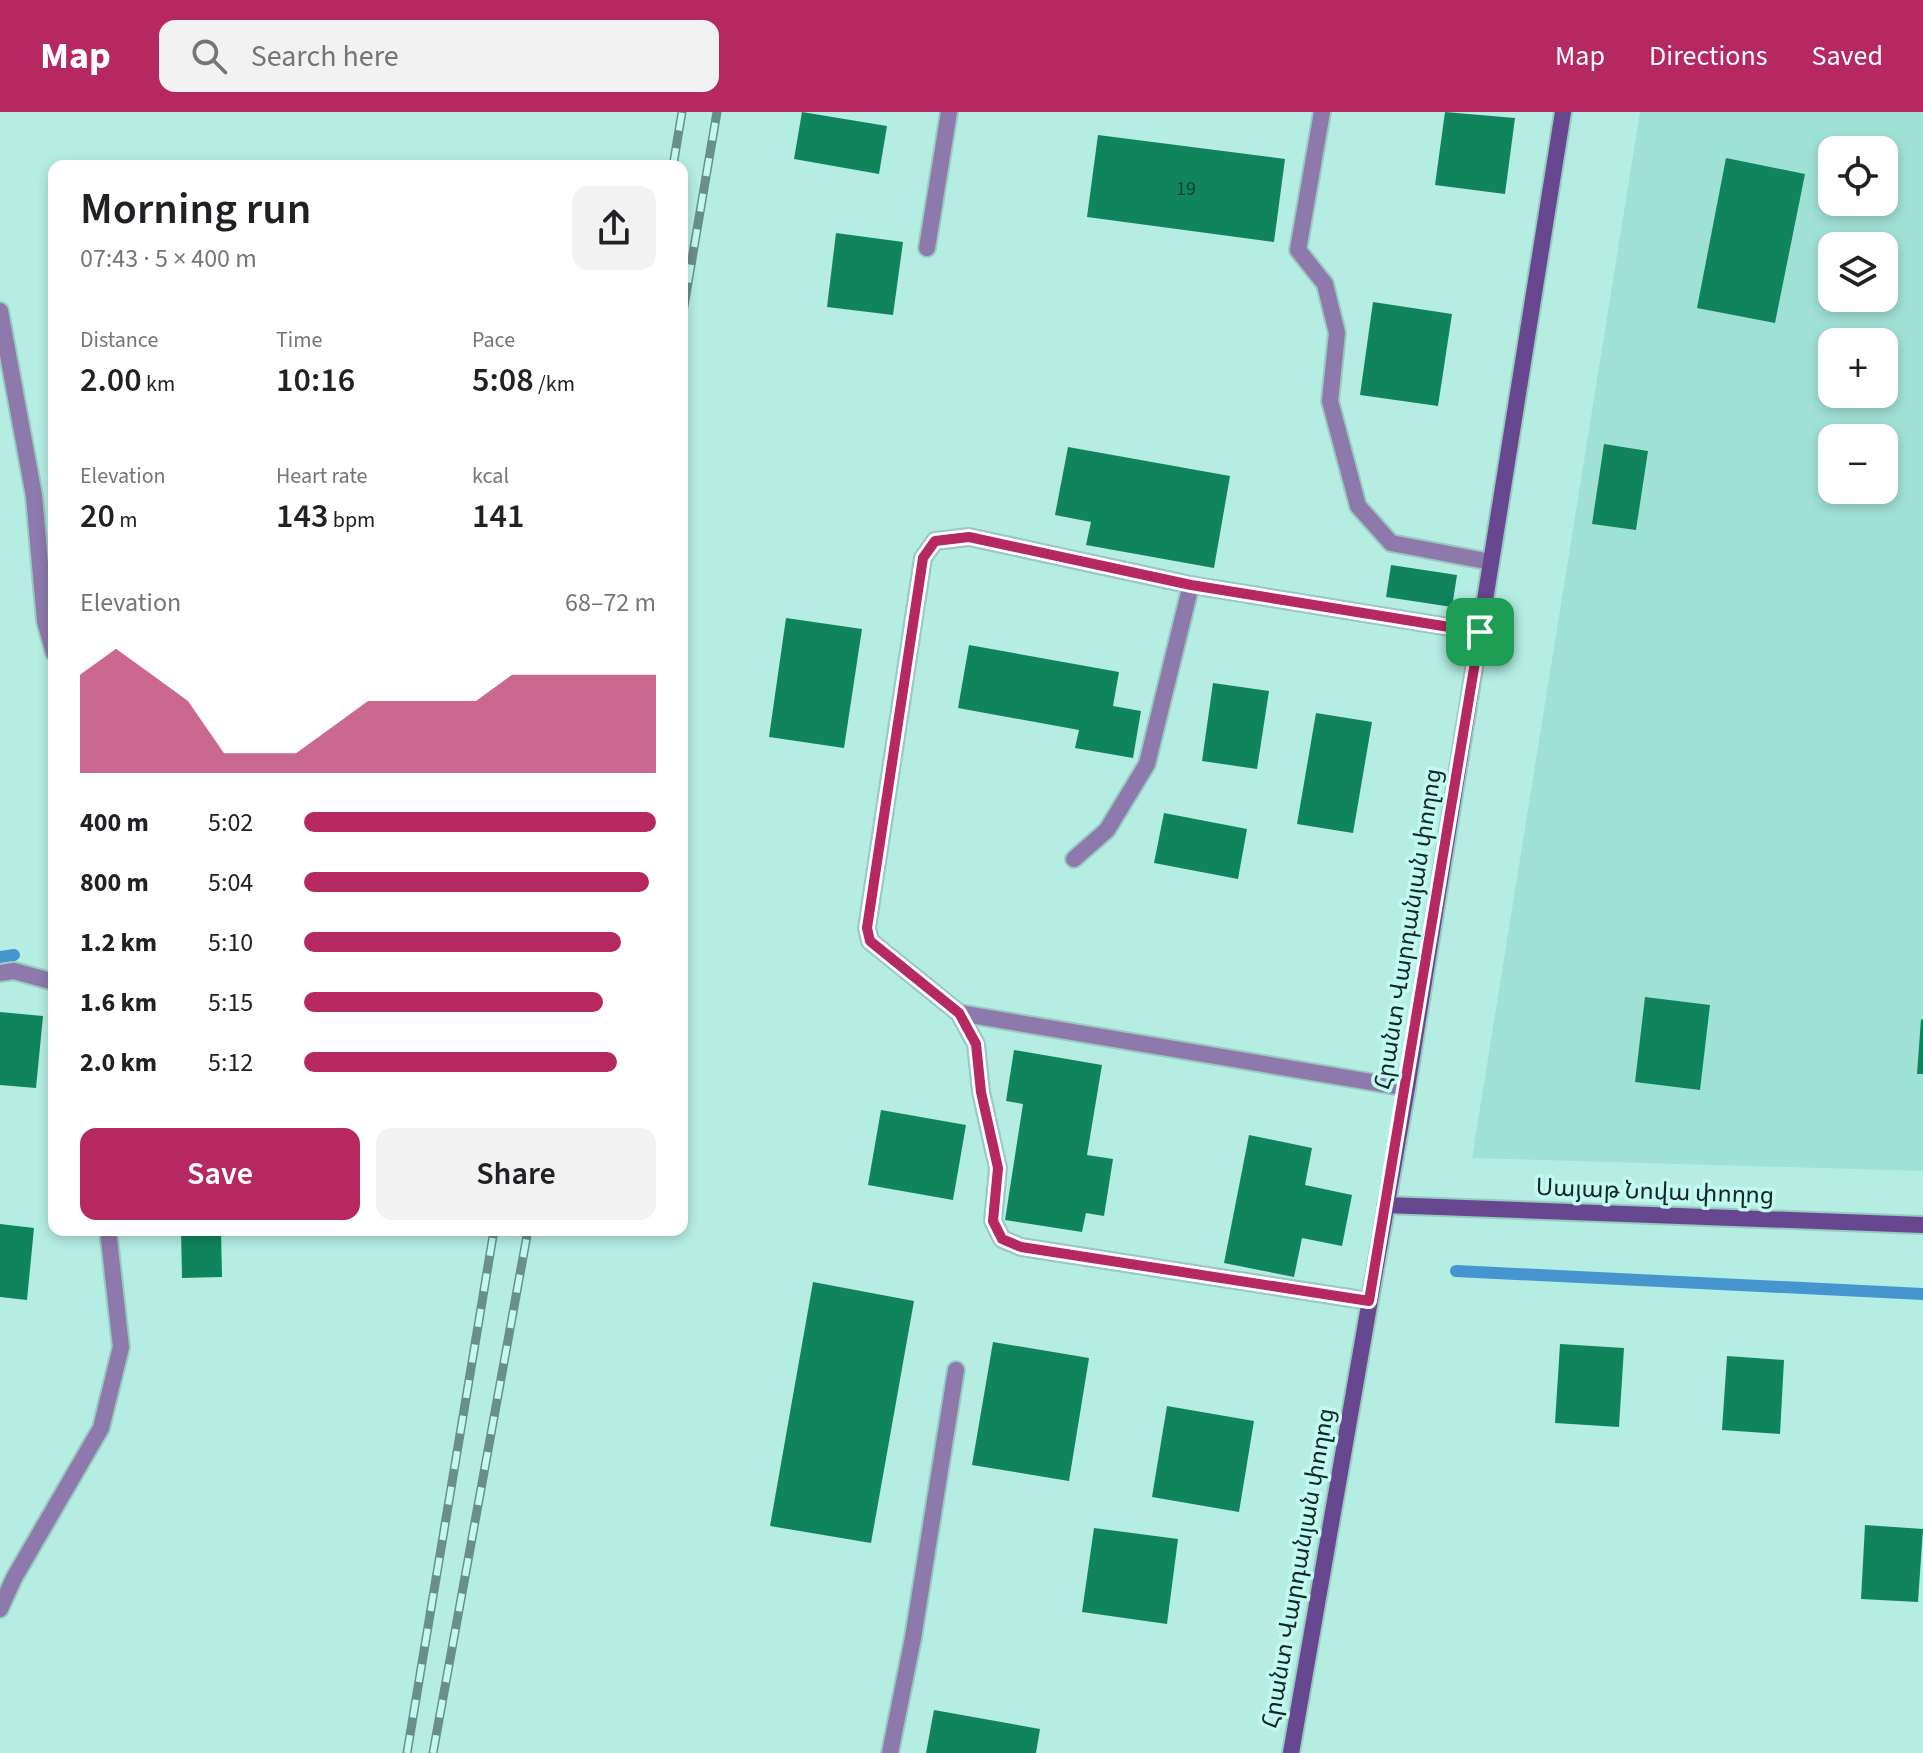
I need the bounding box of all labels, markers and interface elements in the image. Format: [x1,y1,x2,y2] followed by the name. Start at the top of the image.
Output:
[159,20,719,92] search box
[40,29,111,83] text: Map
[187,34,231,78] icon: search
[251,35,399,78] text: Search here
[1555,36,1605,76] text: Map
[1649,36,1768,76] text: Directions
[1812,36,1883,76] text: Saved
[1818,136,1898,504] map controls
[1818,136,1898,216] button: locate
[1176,175,1196,203] house number: 19
[80,178,311,241] text: Morning run
[572,186,656,270] button: share
[1818,232,1898,312] button: layers
[80,240,257,277] text: 07:43 · 5 × 400 m
[80,324,158,356] text: Distance
[276,324,322,356] text: Time
[472,324,515,356] text: Pace
[1818,328,1898,408] button: +
[80,356,142,405] text: 2.00
[276,356,355,405] text: 10:16
[472,356,534,405] text: 5:08
[142,368,175,400] text: km
[534,368,575,400] text: /km
[1818,424,1898,504] button: −
[80,460,166,492] text: Elevation
[276,460,367,492] text: Heart rate
[472,460,509,492] text: kcal
[80,492,115,541] text: 20
[276,492,328,541] text: 143
[472,492,524,541] text: 141
[115,504,138,536] text: m
[328,504,375,536] text: bpm
[80,584,181,621] text: Elevation
[565,584,656,621] text: 68–72 m
[1446,598,1514,666] pin
[1458,610,1502,654] icon: arrive
[1366,766,1451,1092] street label: Հրանտ Վարդանյան փողոց
[80,804,149,841] text: 400 m
[208,804,253,841] text: 5:02
[80,864,149,901] text: 800 m
[208,864,253,901] text: 5:04
[80,924,157,961] text: 1.2 km
[208,924,253,961] text: 5:10
[80,984,157,1021] text: 1.6 km
[208,984,253,1021] text: 5:15
[80,1044,157,1081] text: 2.0 km
[208,1044,253,1081] text: 5:12
[80,1128,360,1220] button: Save
[376,1128,656,1220] button: Share
[1535,1170,1775,1213] street label: Սայաթ Նովա փողոց
[1253,1405,1344,1731] street label: Հրանտ Վարդանյան փողոց

